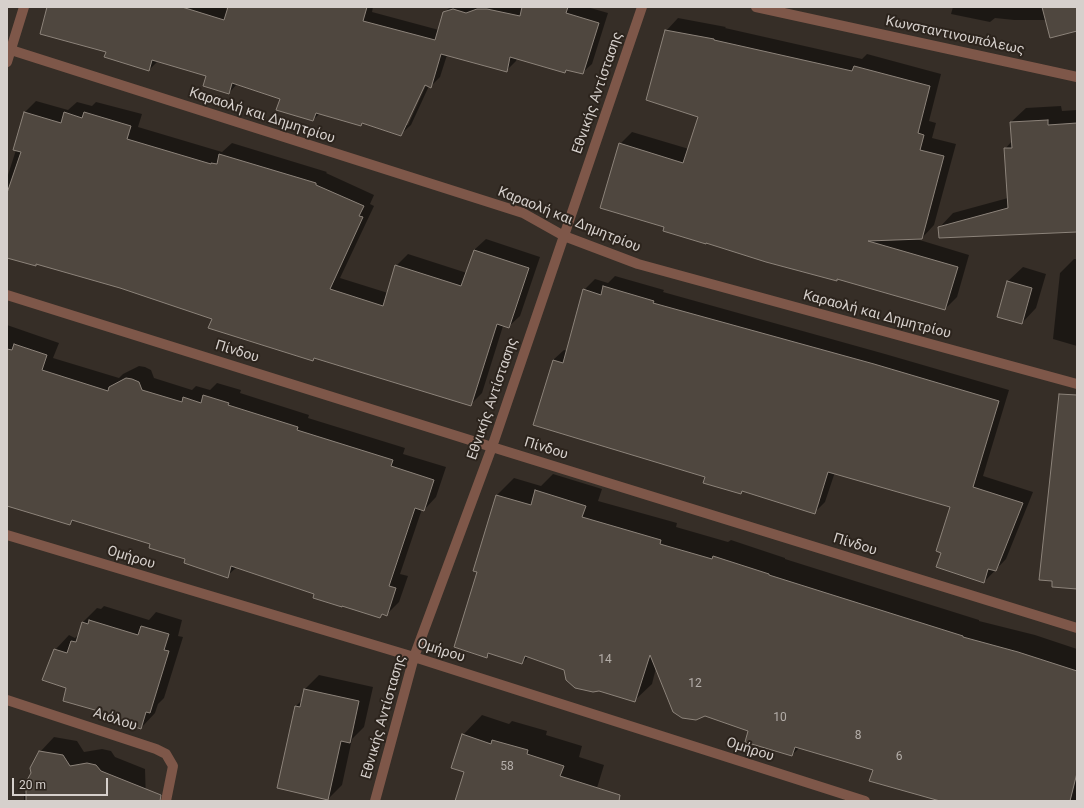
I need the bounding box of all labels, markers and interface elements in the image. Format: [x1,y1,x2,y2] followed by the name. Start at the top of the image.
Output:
[884,13,1026,59] street label: Κωνσταντινουπόλεως
[569,30,627,156] street label: Εθνικής Αντίστασης
[187,84,337,148] street label: Καραολή και Δημητρίου
[495,184,643,256] street label: Καραολή και Δημητρίου
[801,287,953,343] street label: Καραολή και Δημητρίου
[464,336,522,462] street label: Εθνικής Αντίστασης
[213,337,261,367] street label: Πίνδου
[522,434,570,464] street label: Πίνδου
[831,530,879,560] street label: Πίνδου
[105,543,157,573] street label: Ομήρου
[415,635,467,667] street label: Ομήρου
[358,653,410,781] street label: Εθνικής Αντίστασης
[598,653,612,667] house number: 14
[688,677,702,691] house number: 12
[91,705,139,735] street label: Αιόλου
[773,711,787,725] house number: 10
[855,729,861,743] house number: 8
[724,734,776,766] street label: Ομήρου
[896,750,902,764] house number: 6
[500,760,514,774] house number: 58
[14,770,110,796] scale bar
[19,778,46,792] text: 20 m

